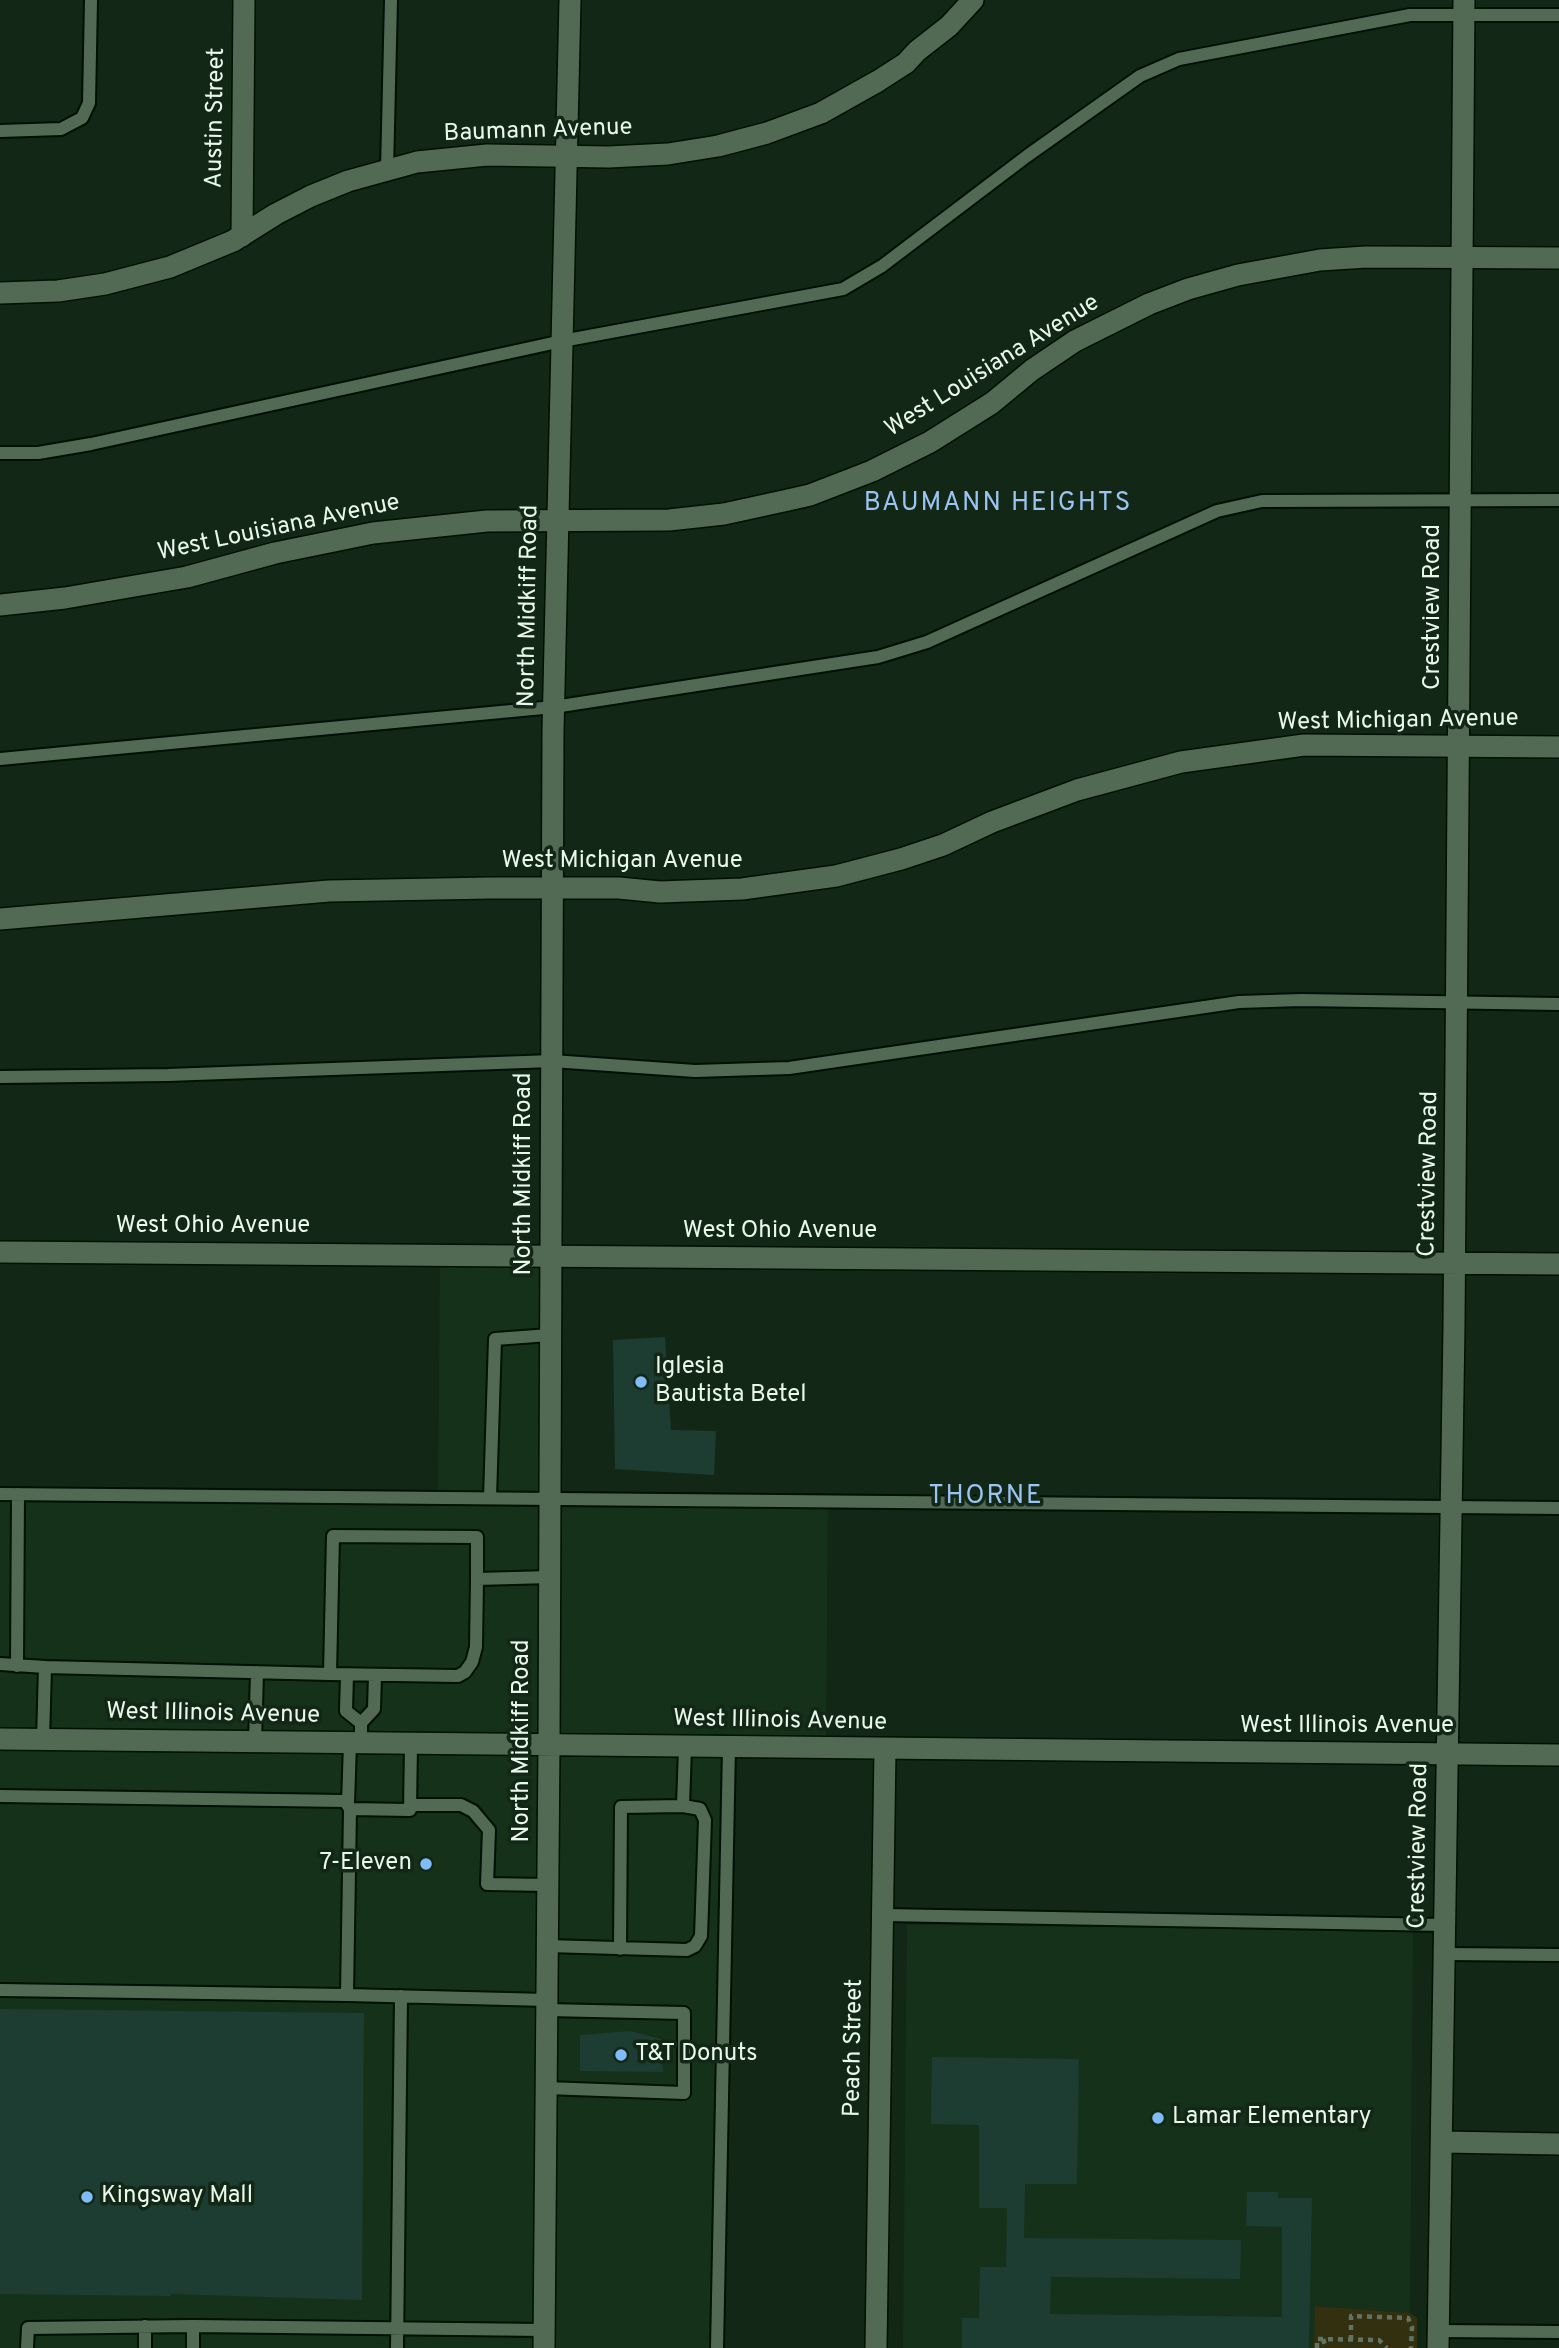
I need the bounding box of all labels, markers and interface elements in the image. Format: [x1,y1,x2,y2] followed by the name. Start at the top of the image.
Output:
[201,47,233,189] street label: Austin Street
[443,114,633,150] street label: Baumann Avenue
[881,289,1105,445] street label: West Louisiana Avenue
[155,489,403,569] street label: West Louisiana Avenue
[866,489,1130,521] district label: BAUMANN HEIGHTS
[514,504,546,708] street label: North Midkiff Road
[1420,524,1448,690] street label: Crestview Road
[1277,705,1519,739] street label: West Michigan Avenue
[501,848,743,876] street label: West Michigan Avenue
[511,1073,539,1275] street label: North Midkiff Road
[1414,1091,1446,1257] street label: Crestview Road
[116,1213,310,1241] street label: West Ohio Avenue
[683,1218,877,1246] street label: West Ohio Avenue
[655,1354,807,1410] place label: Iglesia Bautista Betel
[633,1374,649,1390] marker: Iglesia Bautista Betel
[929,1482,1043,1514] district label: THORNE
[509,1640,537,1842] street label: North Midkiff Road
[106,1699,320,1731] street label: West Illinois Avenue
[673,1706,887,1738] street label: West Illinois Avenue
[1240,1713,1454,1741] street label: West Illinois Avenue
[1404,1763,1436,1929] street label: Crestview Road
[319,1850,412,1878] place label: 7-Eleven
[418,1856,434,1872] marker: 7-Eleven
[839,1979,871,2117] street label: Peach Street
[635,2041,757,2069] place label: T&T Donuts
[613,2047,629,2063] marker: T&T Donuts
[1172,2104,1372,2132] place label: Lamar Elementary
[1150,2110,1166,2126] marker: Lamar Elementary
[101,2183,253,2211] place label: Kingsway Mall
[79,2189,95,2205] marker: Kingsway Mall

